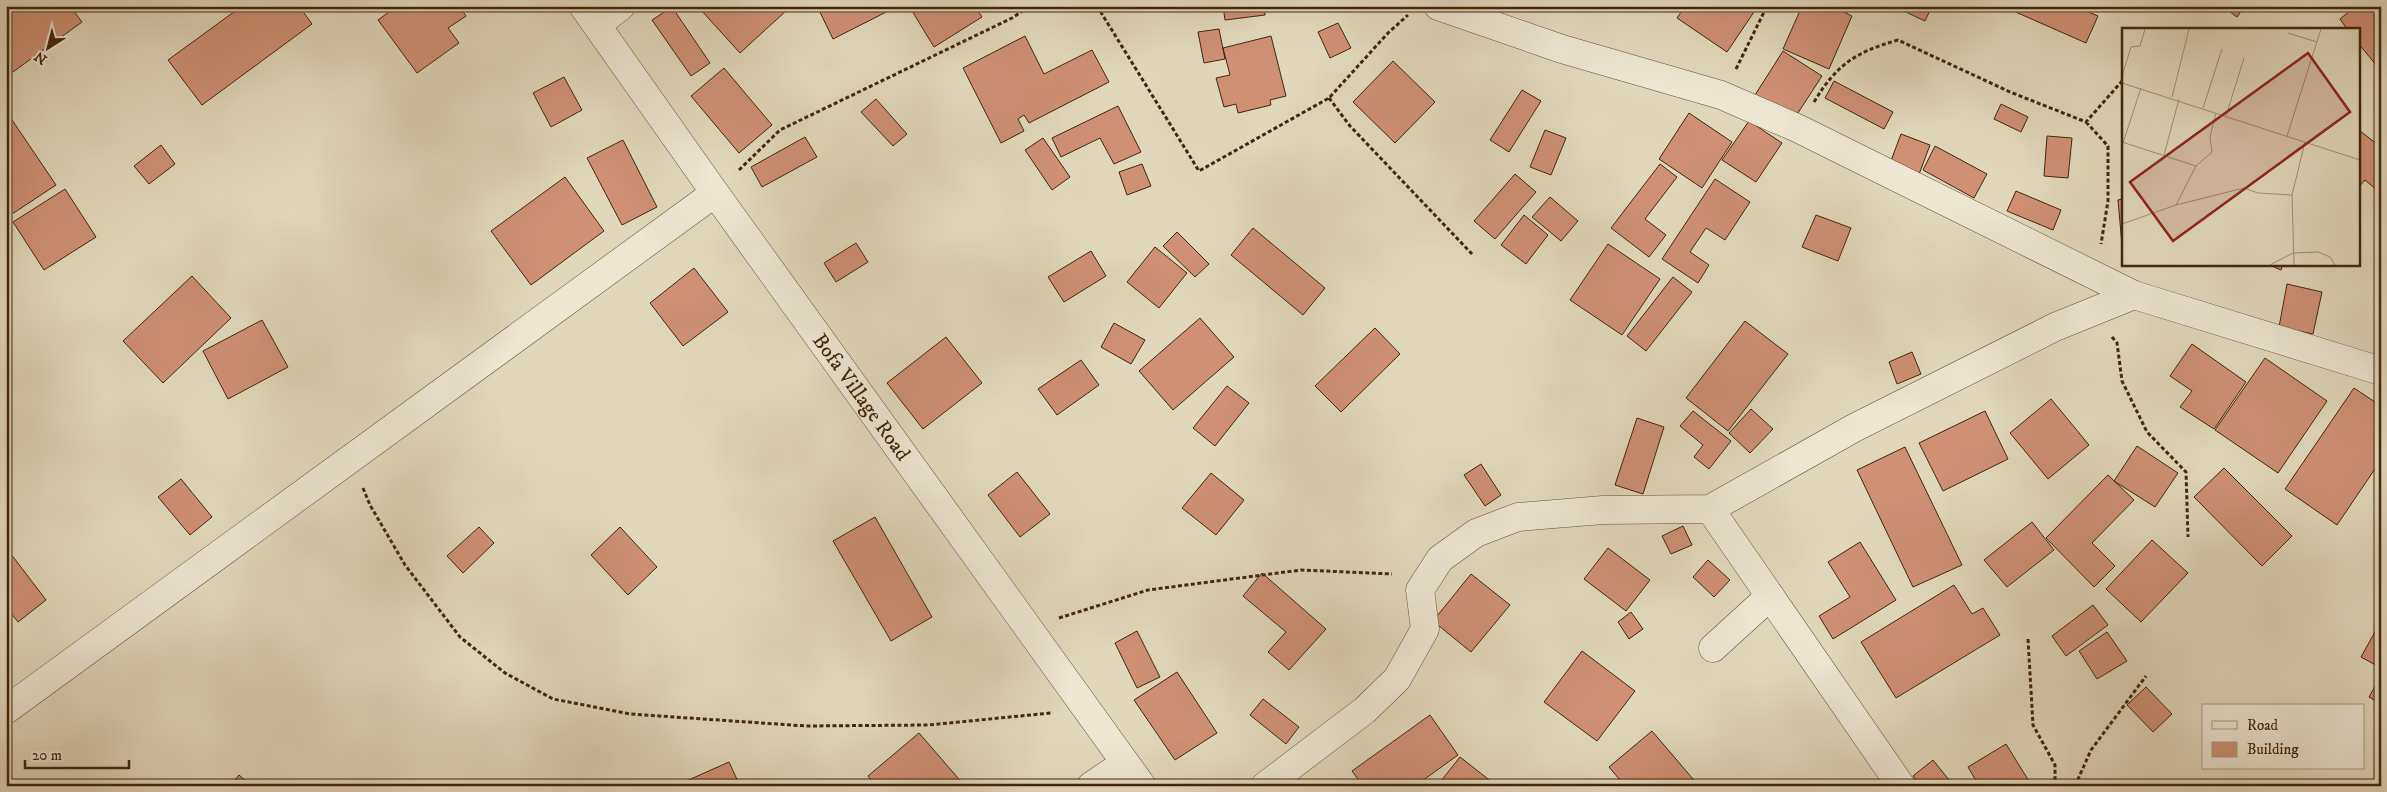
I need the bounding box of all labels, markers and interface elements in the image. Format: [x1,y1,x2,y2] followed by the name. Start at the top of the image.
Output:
[22,22,72,72] north arrow
[2122,28,2360,265] inset map
[31,47,51,68] text: N
[806,329,916,466] street label: Bofa Village Road
[2202,704,2364,770] legend
[2247,716,2279,735] text: Road
[25,737,129,769] scale bar
[2247,740,2299,759] text: Building
[32,746,62,765] text: 20 m

